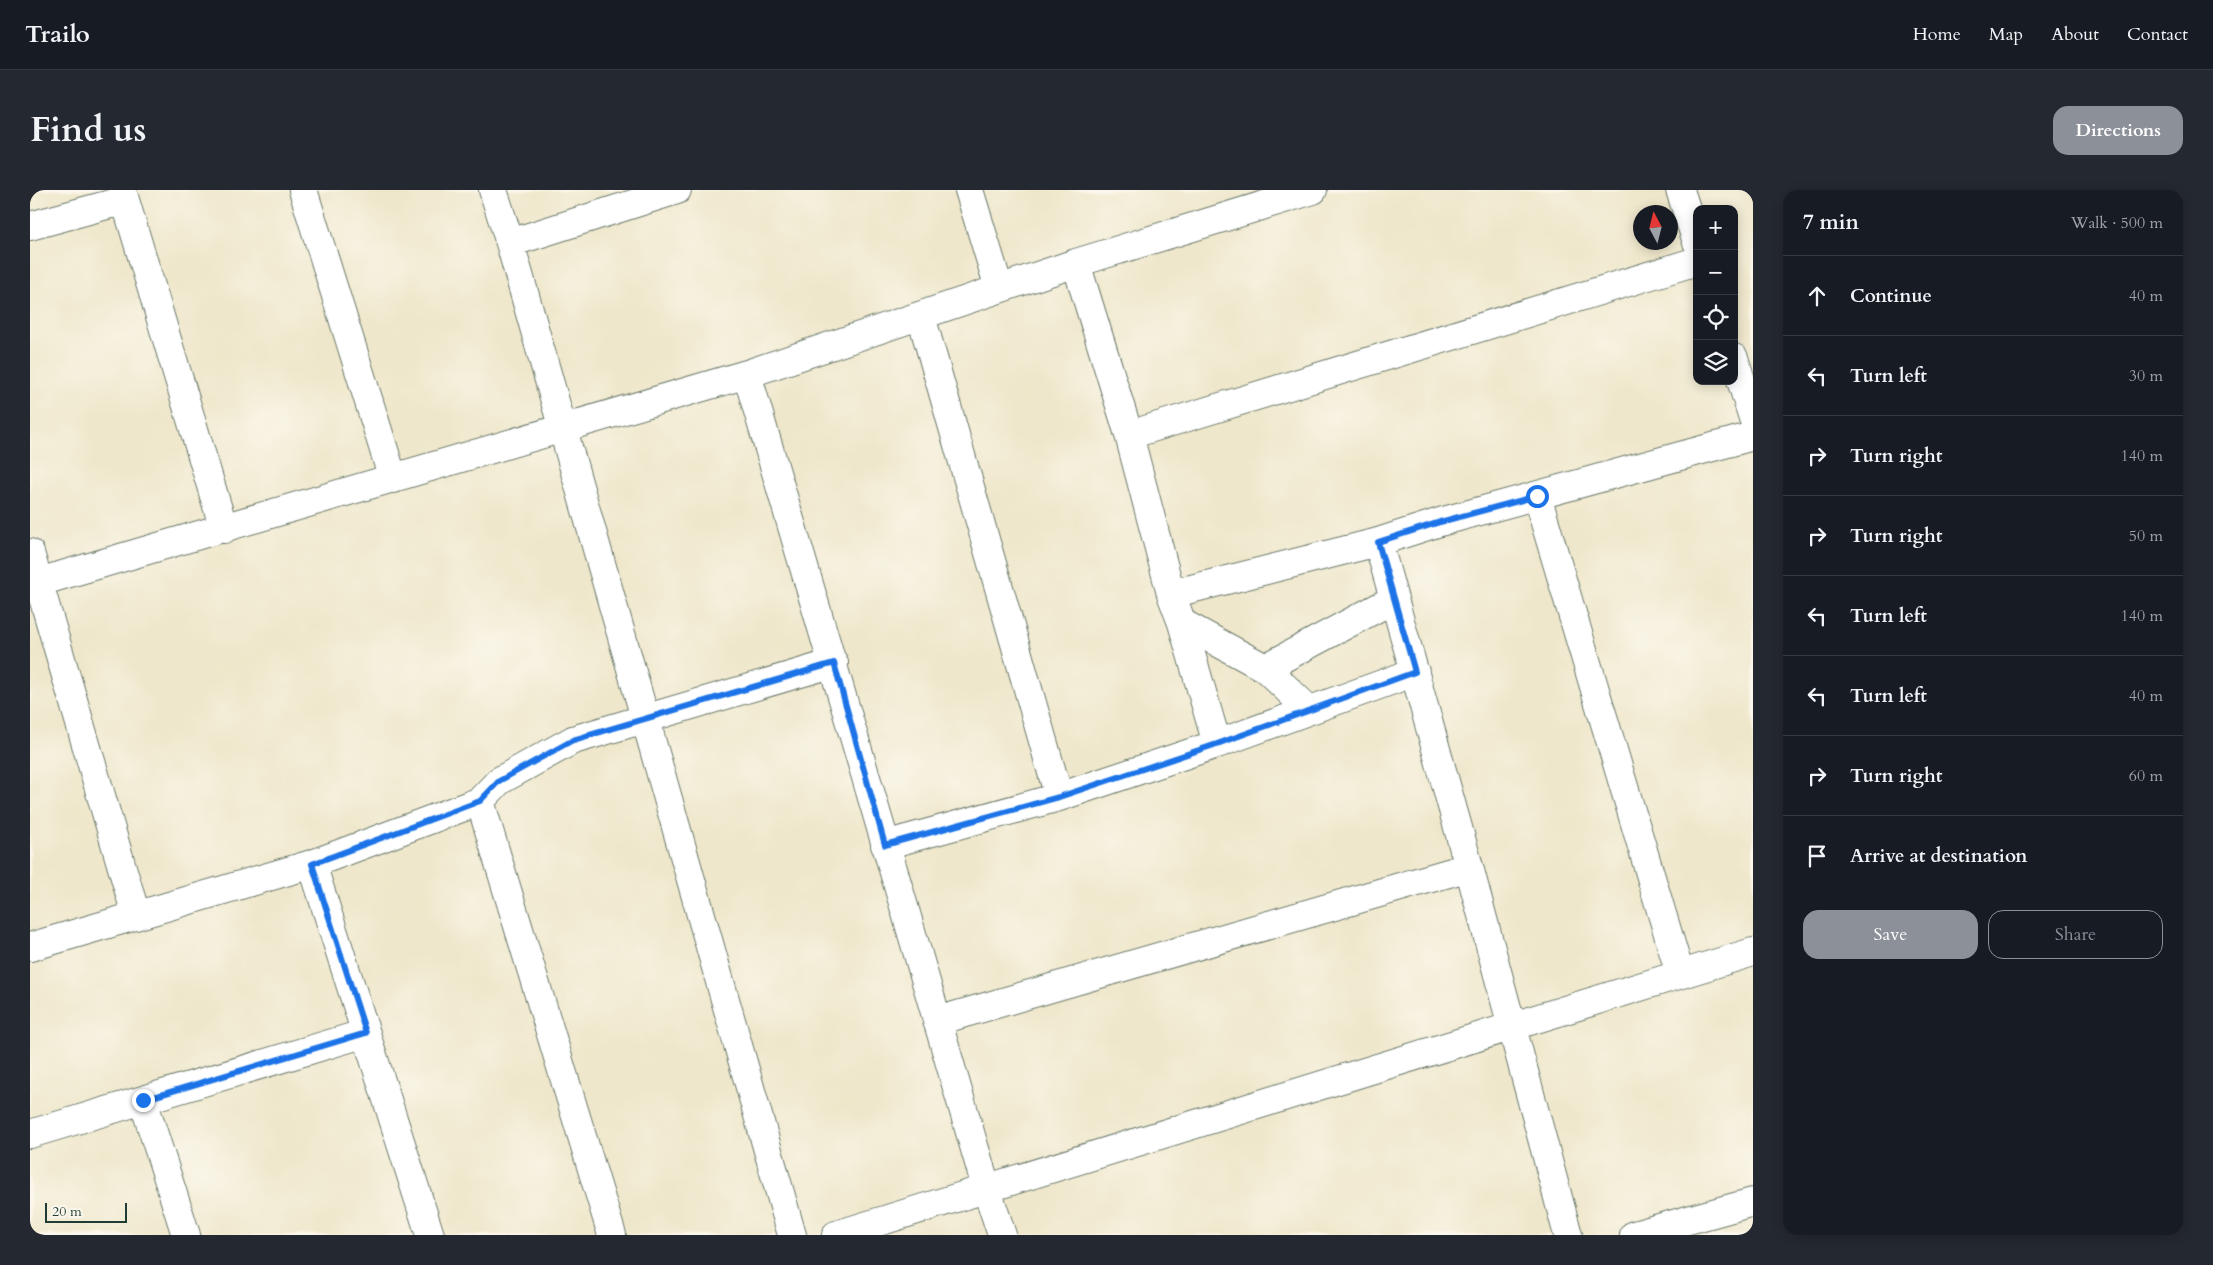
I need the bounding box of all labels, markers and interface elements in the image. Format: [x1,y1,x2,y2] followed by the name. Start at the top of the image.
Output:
[25,18,90,51] text: Trailo
[1913,22,1961,47] text: Home
[1989,22,2023,47] text: Map
[2051,22,2099,47] text: About
[2127,22,2188,47] text: Contact
[30,106,146,154] text: Find us
[2053,106,2183,155] button: Directions
[1633,205,1678,250] north arrow
[1693,205,1738,385] map controls
[1693,205,1738,250] button: +
[1803,208,1859,237] text: 7 min
[2071,212,2163,234] text: Walk · 500 m
[1693,250,1738,295] button: −
[1803,282,1831,310] icon: ahead
[1850,283,1932,309] text: Continue
[2129,285,2163,307] text: 40 m
[1693,295,1738,340] button: locate
[1693,340,1738,385] button: layers
[1803,362,1831,390] icon: left
[1850,363,1927,389] text: Turn left
[2129,365,2163,387] text: 30 m
[1803,442,1831,470] icon: right
[1850,443,1942,469] text: Turn right
[2121,445,2163,467] text: 140 m
[1526,485,1549,508] route start
[1803,522,1831,550] icon: right
[1850,523,1942,549] text: Turn right
[2129,525,2163,547] text: 50 m
[1803,602,1831,630] icon: left
[1850,603,1927,629] text: Turn left
[2121,605,2163,627] text: 140 m
[1803,682,1831,710] icon: left
[1850,683,1927,709] text: Turn left
[2129,685,2163,707] text: 40 m
[1803,762,1831,790] icon: right
[1850,763,1942,789] text: Turn right
[2129,765,2163,787] text: 60 m
[1803,842,1831,870] icon: arrive
[1850,843,2027,869] text: Arrive at destination
[1803,910,1978,959] button: Save
[1988,910,2163,959] button: Share
[132,1089,155,1112] route end
[45,1200,128,1223] scale bar
[52,1202,82,1221] text: 20 m

